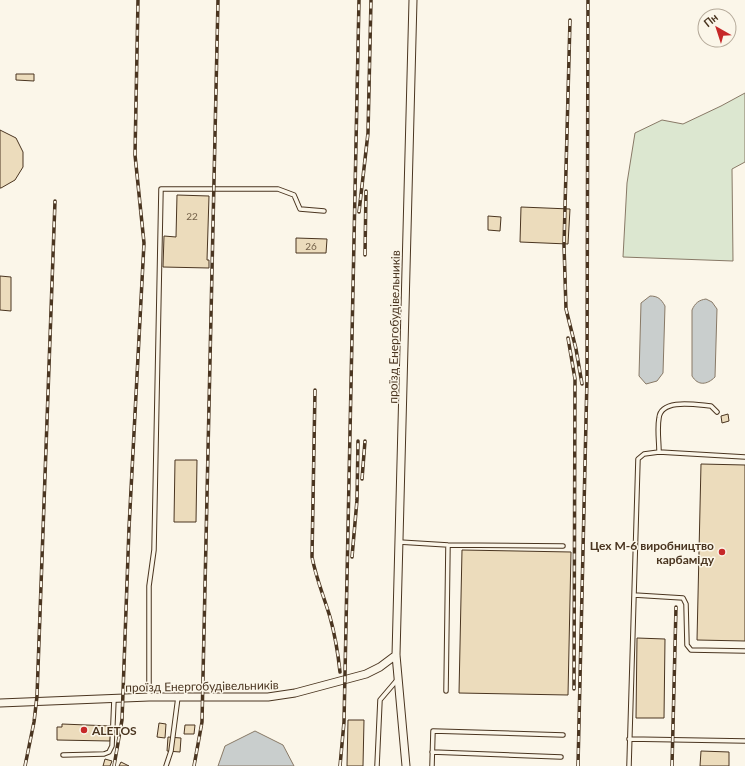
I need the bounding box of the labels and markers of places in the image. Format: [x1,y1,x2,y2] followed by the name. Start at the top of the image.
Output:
[590,538,715,567] place label: Цех М-6 виробництво карбаміду
[717,547,727,557] marker: Цех М-6 виробництво карбаміду
[91,723,137,738] place label: ALETOS
[79,725,89,735] marker: ALETOS

